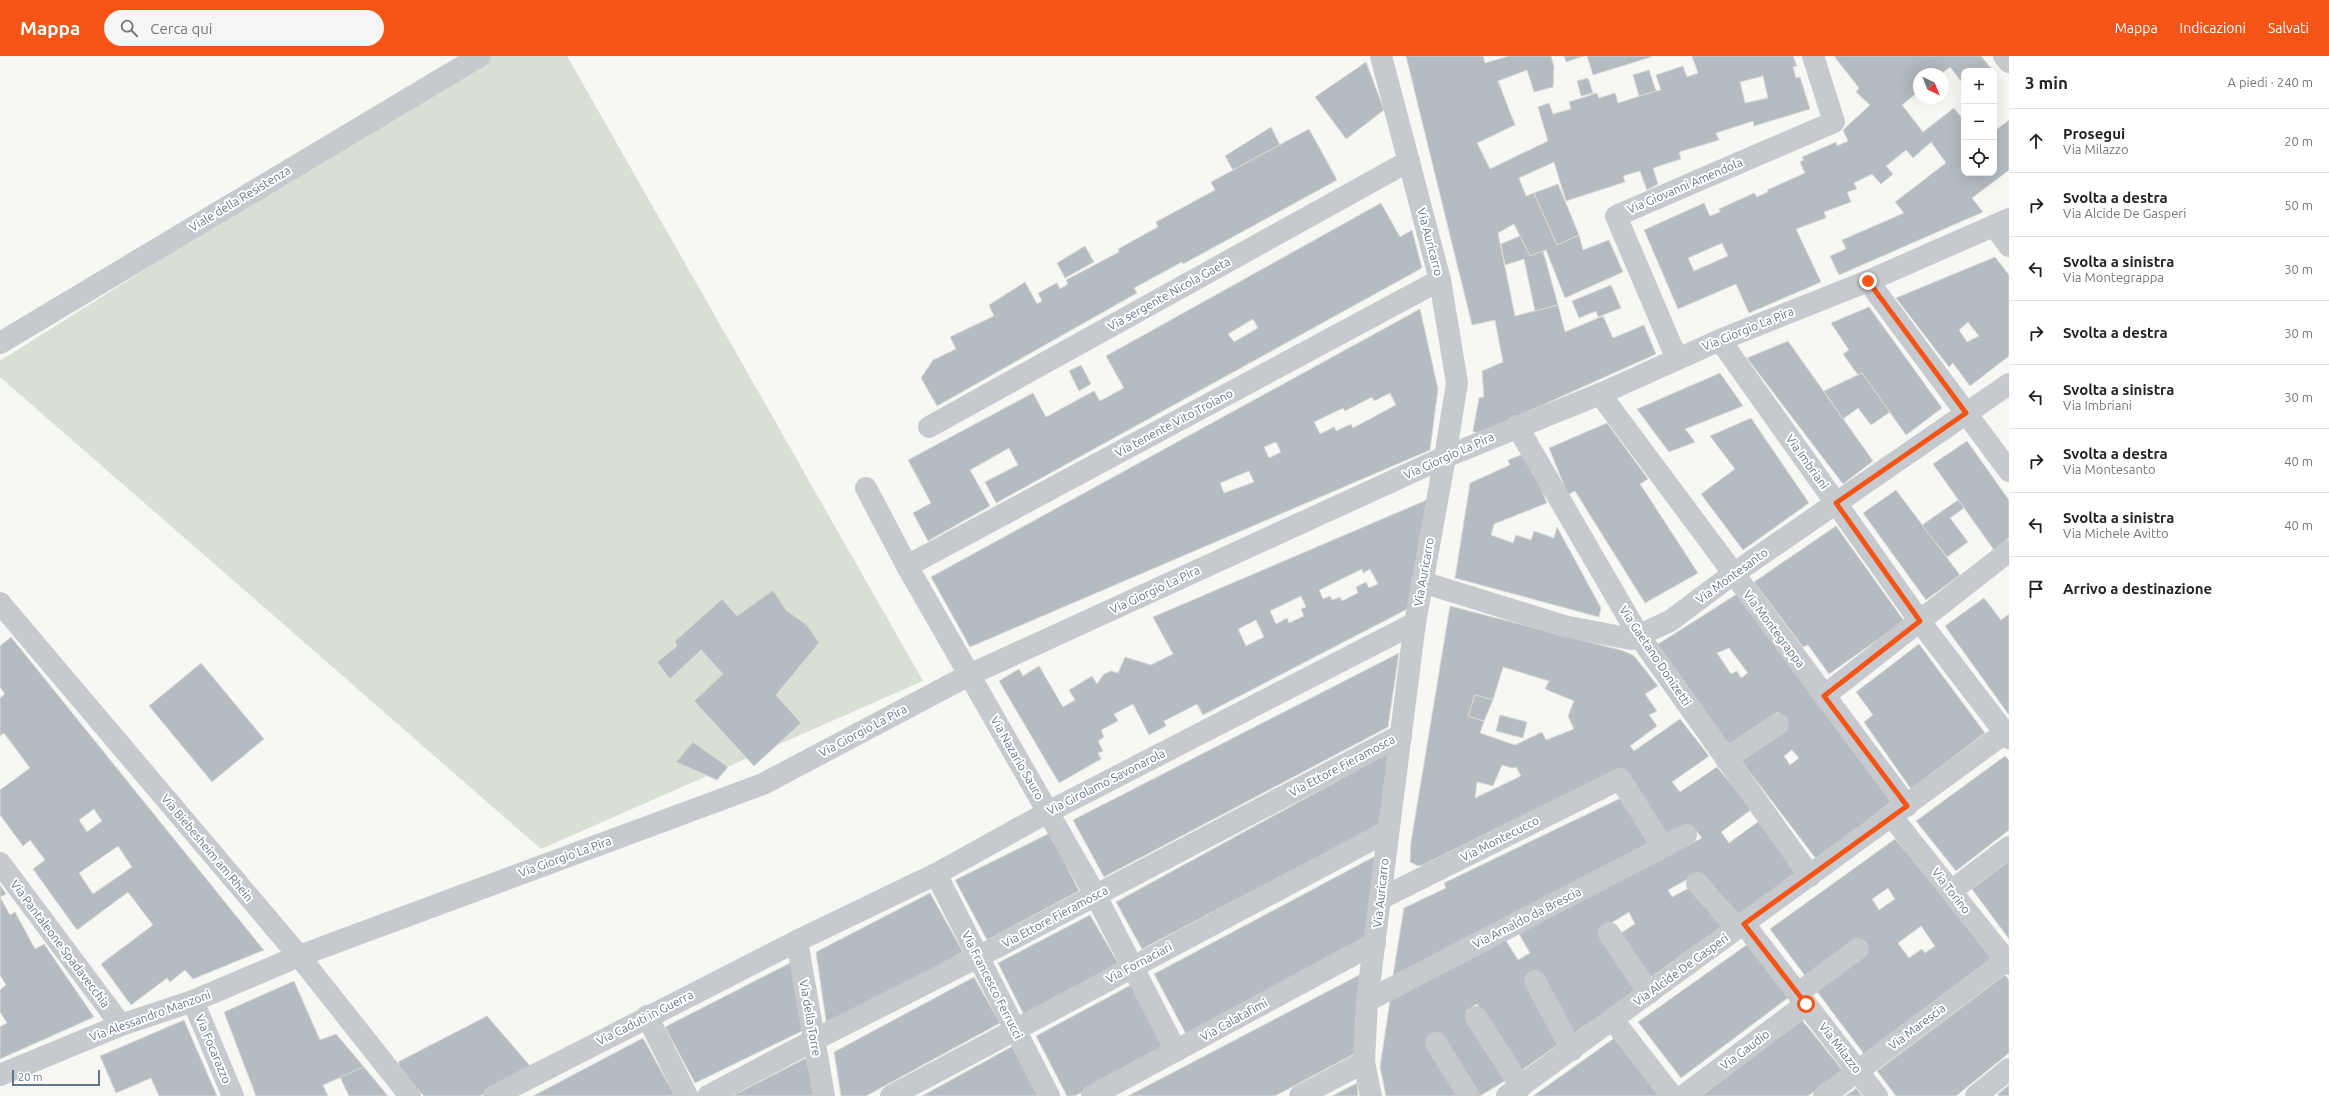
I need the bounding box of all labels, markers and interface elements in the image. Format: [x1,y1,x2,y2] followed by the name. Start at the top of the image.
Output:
[104,10,384,46] search box
[20,17,80,39] text: Mappa
[118,17,140,39] icon: search
[150,20,213,37] text: Cerca qui
[2115,20,2158,36] text: Mappa
[2180,20,2246,36] text: Indicazioni
[2268,20,2309,36] text: Salvati
[1913,68,1949,104] north arrow
[1961,68,1997,176] map controls
[1961,68,1997,104] button: +
[2025,73,2068,92] text: 3 min
[2228,75,2313,89] text: A piedi · 240 m
[1961,104,1997,140] button: −
[2063,125,2125,142] text: Prosegui
[2025,130,2047,152] icon: ahead
[2284,134,2313,148] text: 20 m
[1961,140,1997,176] button: locate
[2063,142,2129,156] text: Via Milazzo
[1625,155,1744,216] street label: Via Giovanni Amendola
[187,163,293,234] street label: Viale della Resistenza
[2063,189,2168,206] text: Svolta a destra
[2025,194,2047,216] icon: right
[2284,198,2313,212] text: 50 m
[1415,206,1446,277] street label: Via Auricarro
[2063,206,2186,220] text: Via Alcide De Gasperi
[2063,253,2174,270] text: Svolta a sinistra
[1105,254,1232,333] street label: Via sergente Nicola Gaeta
[2025,258,2047,280] icon: left
[2284,262,2313,276] text: 30 m
[2063,270,2164,284] text: Via Montegrappa
[1859,272,1877,290] route end
[1700,304,1796,353] street label: Via Giorgio La Pira
[2025,322,2047,344] icon: right
[2063,324,2168,341] text: Svolta a destra
[2284,326,2313,340] text: 30 m
[2063,381,2174,398] text: Svolta a sinistra
[1113,386,1235,459] street label: Via tenente Vito Troiano
[2025,386,2047,408] icon: left
[2284,390,2313,404] text: 30 m
[2063,398,2132,412] text: Via Imbriani
[1402,430,1496,481] street label: Via Giorgio La Pira
[1783,432,1831,491] street label: Via Imbriani
[2063,445,2168,462] text: Svolta a destra
[2025,450,2047,472] icon: right
[2284,454,2313,468] text: 40 m
[2063,462,2156,476] text: Via Montesanto
[2063,509,2174,526] text: Svolta a sinistra
[2025,514,2047,536] icon: left
[2284,518,2313,532] text: 40 m
[2063,526,2169,540] text: Via Michele Avitto
[1411,536,1436,607] street label: Via Auricarro
[1693,545,1770,606] street label: Via Montesanto
[1108,563,1202,616] street label: Via Giorgio La Pira
[2025,578,2047,600] icon: arrive
[2063,580,2212,597] text: Arrivo a destinazione
[1741,588,1808,670] street label: Via Montegrappa
[1617,603,1694,708] street label: Via Gaetano Donizetti
[817,702,909,759] street label: Via Giorgio La Pira
[988,714,1047,802] street label: Via Nazario Sauro
[1287,732,1397,799] street label: Via Ettore Fieramosca
[1044,746,1167,817] street label: Via Girolamo Savonarola
[159,792,256,904] street label: Via Biebesheim am Rhein
[1459,813,1541,864] street label: Via Montecucco
[517,834,613,879] street label: Via Giorgio La Pira
[1370,858,1391,928] street label: Via Auricarro
[1930,865,1973,916] street label: Via Torino
[8,878,113,1010] street label: Via Pantaleone Spadavecchia
[1000,883,1110,950] street label: Via Ettore Fieramosca
[1470,885,1583,951] street label: Via Arnaldo da Brescia
[960,929,1025,1041] street label: Via Francesco Ferrucci
[1631,931,1731,1008] street label: Via Alcide De Gasperi
[1104,940,1174,985] street label: Via Fornaciari
[797,979,824,1057] street label: Via della Torre
[88,988,212,1043] street label: Via Alessandro Manzoni
[594,988,695,1048] street label: Via Caduti in Guerra
[1797,995,1815,1013] route start
[1198,996,1269,1043] street label: Via Calatafimi
[1886,1001,1948,1052] street label: Via Marescia
[193,1012,234,1085] street label: Via Focarazzo
[1817,1020,1864,1076] street label: Via Milazzo
[1718,1027,1772,1072] street label: Via Gaudio
[12,1068,100,1087] scale bar
[18,1071,42,1083] text: 20 m

